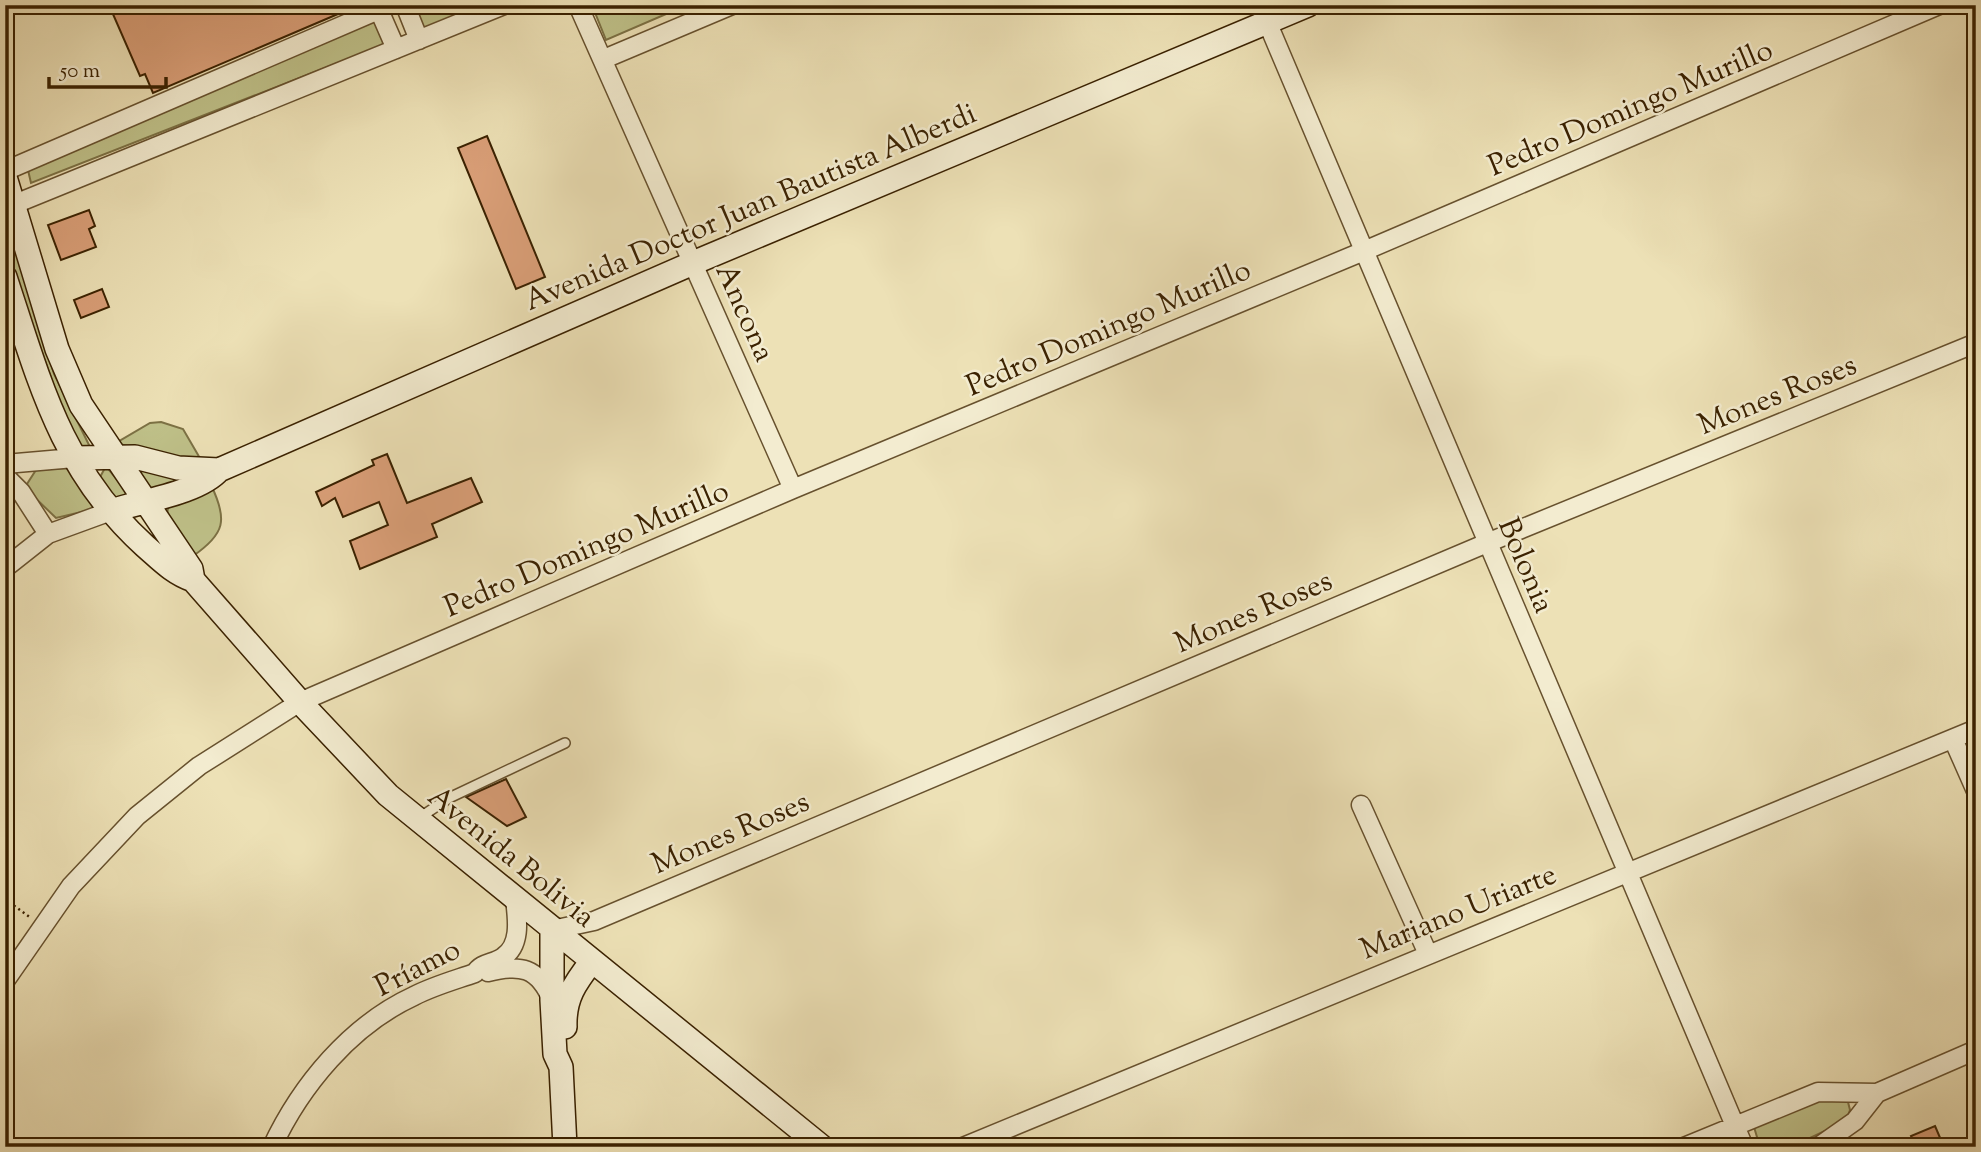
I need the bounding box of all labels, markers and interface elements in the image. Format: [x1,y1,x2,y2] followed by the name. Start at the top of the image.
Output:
[1482,30,1780,189] street label: Pedro Domingo Murillo
[49,46,166,90] scale bar
[59,57,100,87] text: 50 m
[518,93,984,323] street label: Avenida Doctor Juan Bautista Alberdi
[960,250,1258,409] street label: Pedro Domingo Murillo
[703,257,784,369] street label: Ancona
[1692,345,1864,448] street label: Mones Roses
[438,471,736,630] street label: Pedro Domingo Murillo
[1485,512,1564,620] street label: Bolonia
[1168,561,1340,666] street label: Mones Roses
[417,777,604,939] street label: Avenida Bolivia
[645,782,817,887] street label: Mones Roses
[1354,854,1563,972] street label: Mariano Uriarte
[368,929,468,1009] street label: Príamo

